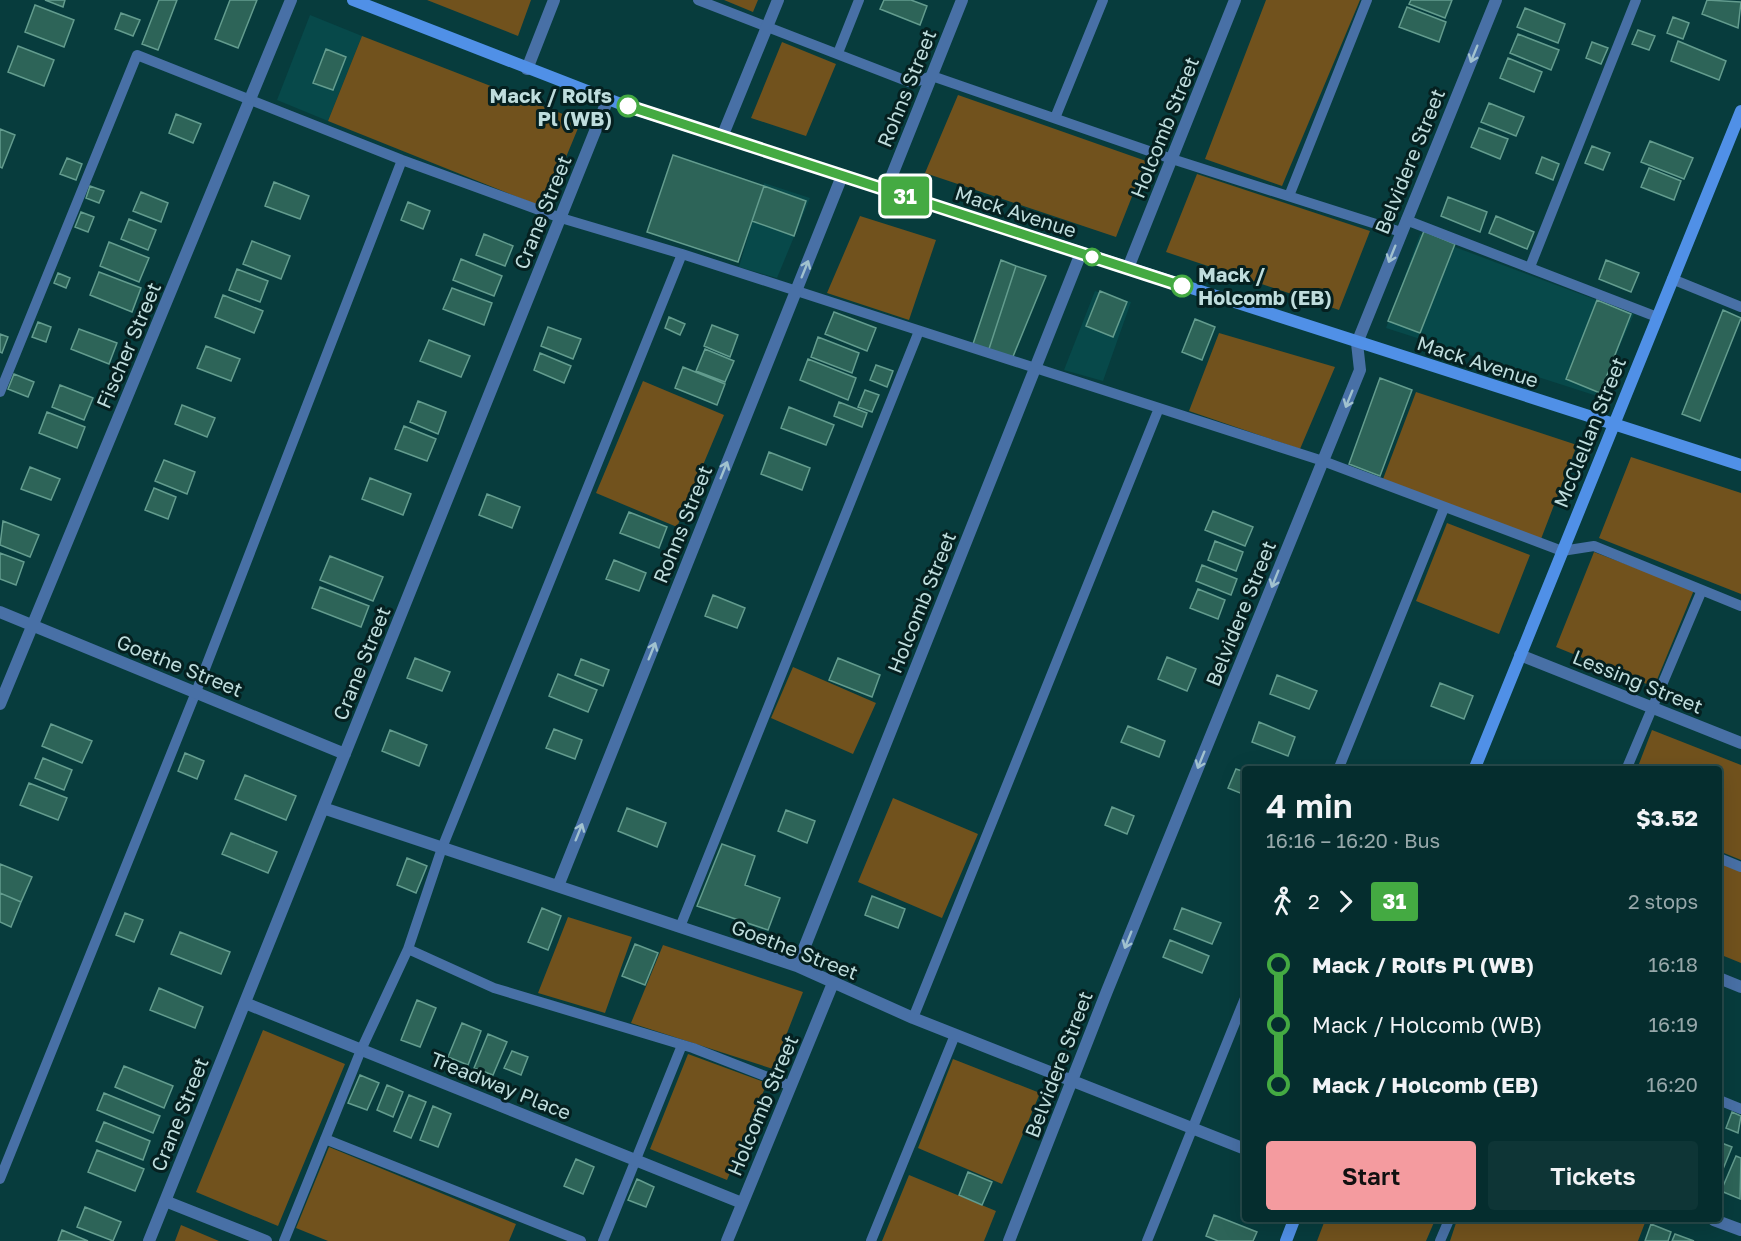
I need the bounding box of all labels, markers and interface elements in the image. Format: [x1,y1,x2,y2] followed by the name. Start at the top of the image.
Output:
[871,26,941,150] street label: Rohns Street
[1468,44,1479,63] one-way arrow
[1125,53,1203,201] street label: Holcomb Street
[490,83,612,130] place label: Mack / Rolfs Pl (WB)
[1369,85,1449,237] street label: Belvidere Street
[617,95,639,117] marker: Mack / Rolfs Pl (WB)
[508,152,576,272] street label: Crane Street
[878,176,932,216] line badge: 31
[952,180,1080,242] street label: Mack Avenue
[893,183,917,209] text: 31
[1386,244,1397,263] one-way arrow
[1083,248,1101,266] unlabelled marker
[800,261,811,279] one-way arrow
[1198,262,1332,309] place label: Mack / Holcomb (EB)
[1171,275,1193,297] marker: Mack / Holcomb (EB)
[91,278,165,412] street label: Fischer Street
[1414,330,1542,392] street label: Mack Avenue
[1548,353,1630,511] street label: McClellan Street
[1343,389,1354,407] one-way arrow
[719,461,730,480] one-way arrow
[647,462,717,586] street label: Rohns Street
[882,528,960,676] street label: Holcomb Street
[1200,537,1280,689] street label: Belvidere Street
[1269,569,1280,588] one-way arrow
[327,603,395,723] street label: Crane Street
[113,629,247,701] street label: Goethe Street
[647,642,658,661] one-way arrow
[1569,644,1707,718] street label: Lessing Street
[1195,750,1206,768] one-way arrow
[1266,786,1353,825] text: 4 min
[1636,804,1698,831] text: $3.52
[574,823,585,842] one-way arrow
[1266,828,1440,852] text: 16:16 – 16:20 · Bus
[1266,885,1299,918] icon: walk
[1329,885,1362,918] icon: forward
[1383,888,1406,914] text: 31
[1308,889,1320,913] text: 2
[1628,889,1698,913] text: 2 stops
[728,914,862,984] street label: Goethe Street
[1122,931,1133,949] one-way arrow
[1312,951,1534,978] text: Mack / Rolfs Pl (WB)
[1648,952,1698,976] text: 16:18
[1019,987,1097,1141] street label: Belvidere Street
[1312,1011,1542,1038] text: Mack / Holcomb (WB)
[1648,1012,1698,1036] text: 16:19
[722,1031,802,1179] street label: Holcomb Street
[427,1046,575,1124] street label: Treadway Place
[145,1054,213,1174] street label: Crane Street
[1312,1071,1539,1098] text: Mack / Holcomb (EB)
[1646,1072,1698,1096] text: 16:20
[1266,1141,1476,1210] button: Start
[1488,1141,1698,1210] button: Tickets

